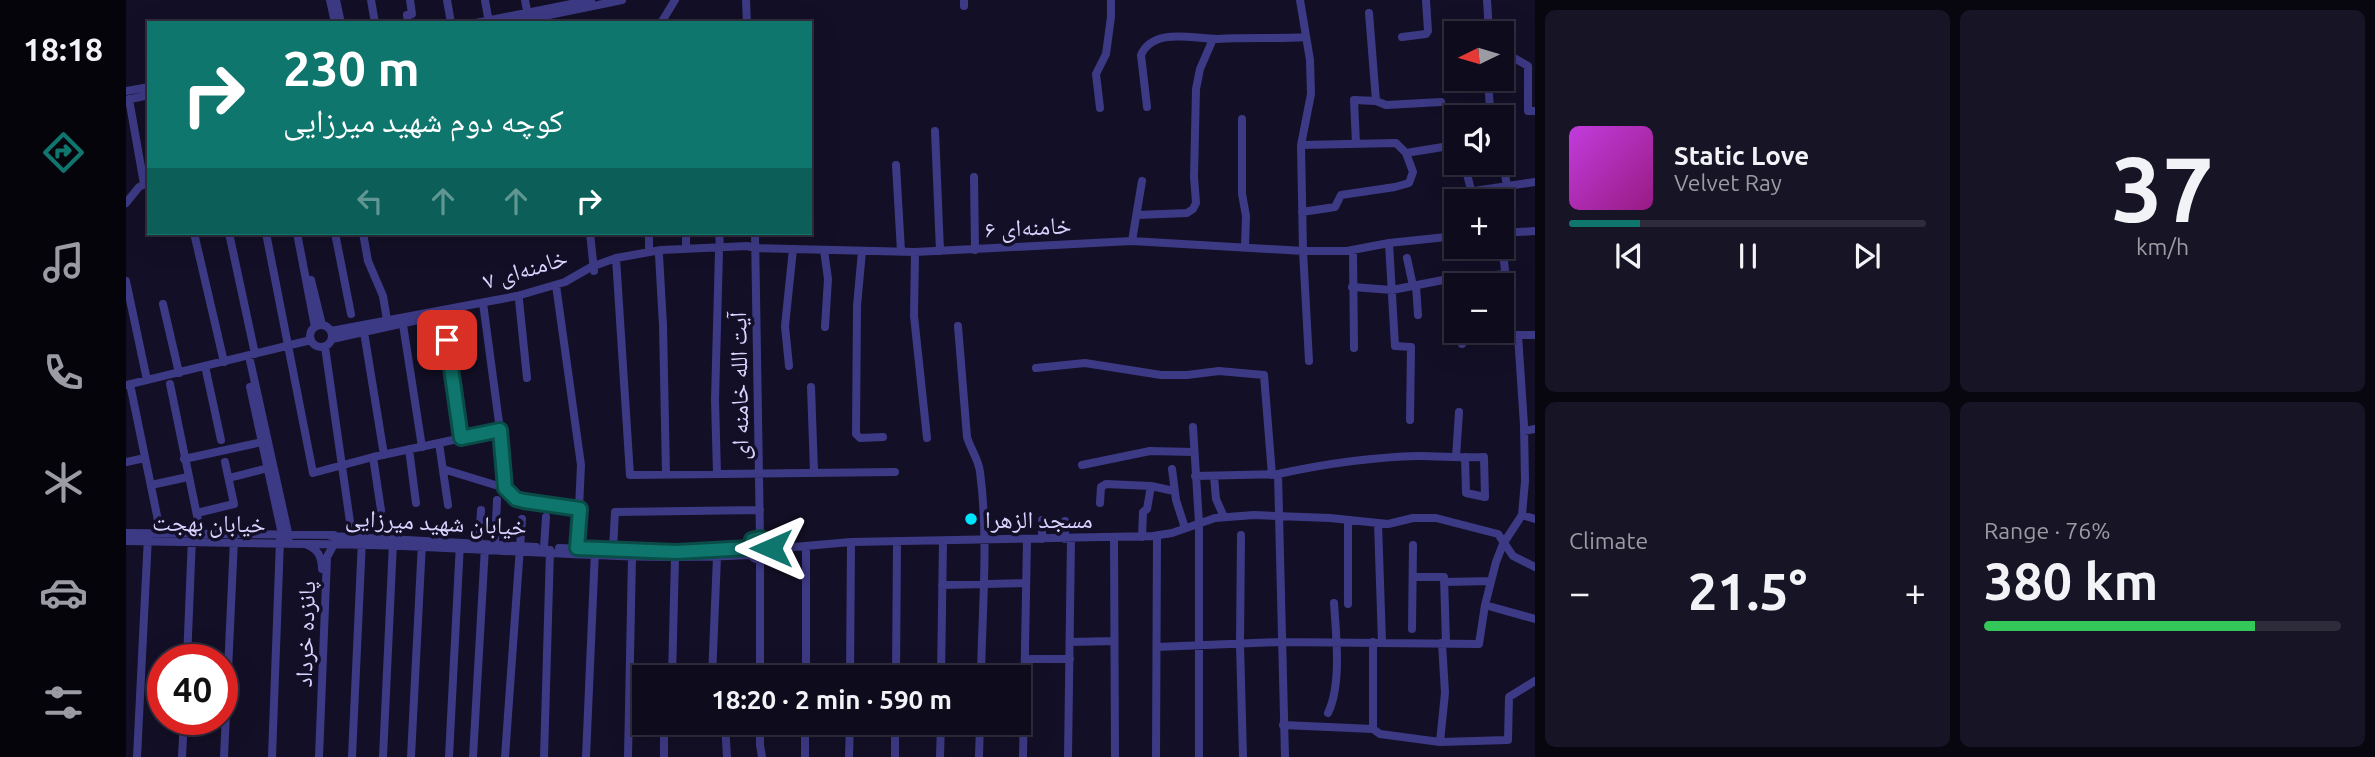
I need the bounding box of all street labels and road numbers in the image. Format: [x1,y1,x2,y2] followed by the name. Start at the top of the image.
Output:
[984,211,1072,244] street label: خامنه‌ای ۶
[479,243,571,296] street label: خامنه‌ای ۷
[724,311,755,460] street label: آیت الله خامنه ای
[345,504,527,541] street label: خیابان شهید میرزایی
[152,509,266,538] street label: خیابان بهجت
[290,580,322,688] street label: پانزده خرداد

